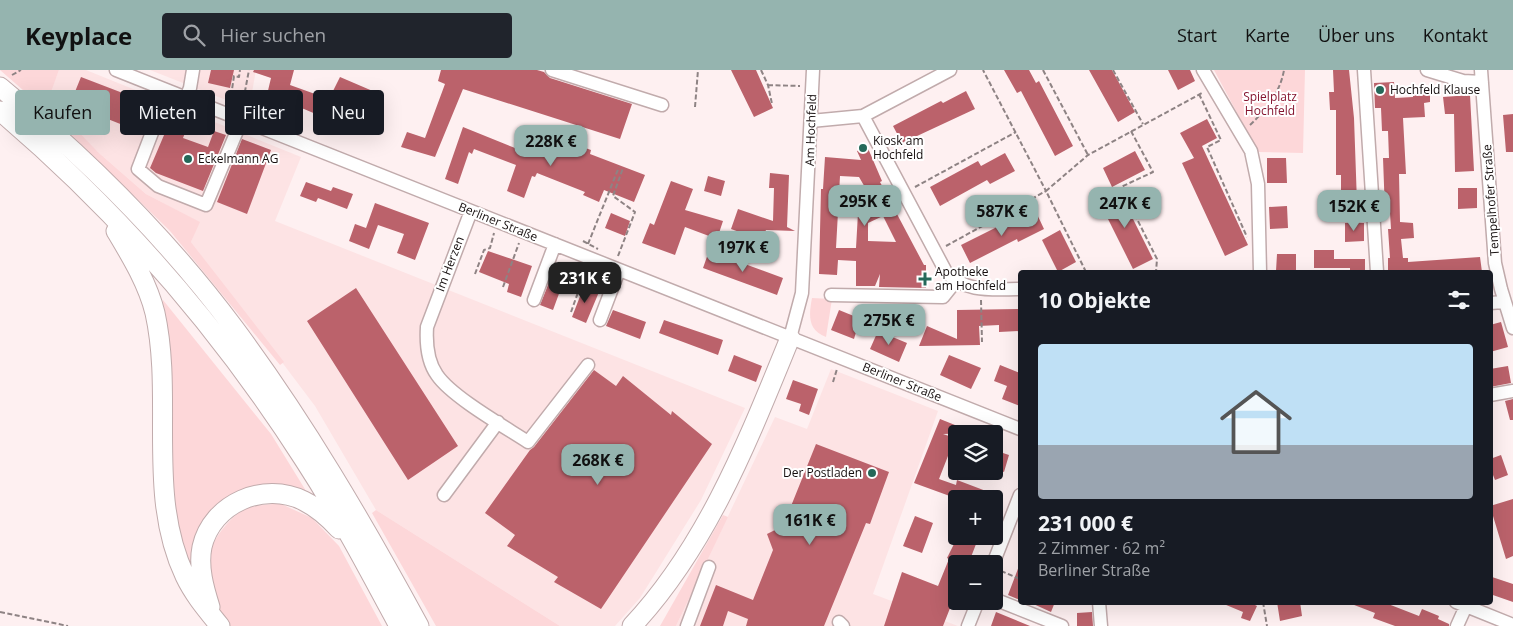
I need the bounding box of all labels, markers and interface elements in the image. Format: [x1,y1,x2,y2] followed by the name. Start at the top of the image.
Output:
[162,13,512,58] search box
[25,19,132,52] text: Keyplace
[180,21,208,49] icon: search
[220,22,326,48] text: Hier suchen
[1177,23,1217,47] text: Start
[1245,23,1290,47] text: Karte
[1318,23,1395,47] text: Über uns
[1423,23,1488,47] text: Kontakt
[1390,81,1481,98] place label: Hochfeld Klause
[1374,84,1386,96] marker: Hochfeld Klause
[1243,88,1297,119] park label: Spielplatz Hochfeld
[15,90,110,135] chip: Kaufen
[120,90,215,135] chip: Mieten
[225,90,303,135] chip: Filter
[313,90,384,135] chip: Neu
[801,94,820,166] street label: Am Hochfeld
[510,124,592,167] pin: 228K €
[525,130,577,152] text: 228K €
[873,132,924,163] place label: Kiosk am Hochfeld
[857,142,869,154] marker: Kiosk am Hochfeld
[1478,144,1503,256] street label: Tempelhofer Straße
[198,150,278,167] place label: Eckelmann AG
[182,153,194,165] marker: Eckelmann AG
[824,184,906,227] pin: 295K €
[1084,186,1166,229] pin: 247K €
[839,190,891,212] text: 295K €
[1313,190,1395,232] pin: 152K €
[1099,192,1151,214] text: 247K €
[961,194,1043,237] pin: 587K €
[1328,195,1380,217] text: 152K €
[456,198,541,245] street label: Berliner Straße
[976,200,1028,222] text: 587K €
[702,230,784,273] pin: 197K €
[431,234,468,294] street label: Im Herzen
[717,236,769,258] text: 197K €
[544,262,626,304] pin: 231K €
[935,263,1006,294] place label: Apotheke am Hochfeld
[559,267,611,289] text: 231K €
[919,273,931,285] marker: Apotheke am Hochfeld
[1038,286,1151,314] text: 10 Objekte
[1445,286,1473,314] icon: filters
[848,304,930,346] pin: 275K €
[863,309,915,331] text: 275K €
[860,358,945,405] street label: Berliner Straße
[1211,377,1301,467] icon: home
[948,425,1003,610] map controls
[948,425,1003,480] button: layers
[557,444,639,486] pin: 268K €
[572,449,624,471] text: 268K €
[783,464,862,481] place label: Der Postladen
[866,467,878,479] marker: Der Postladen
[948,490,1003,545] button: +
[769,504,851,546] pin: 161K €
[784,509,836,531] text: 161K €
[1038,509,1133,537] text: 231 000 €
[1038,537,1165,559] text: 2 Zimmer · 62 m²
[948,555,1003,610] button: −
[1038,559,1150,581] text: Berliner Straße

